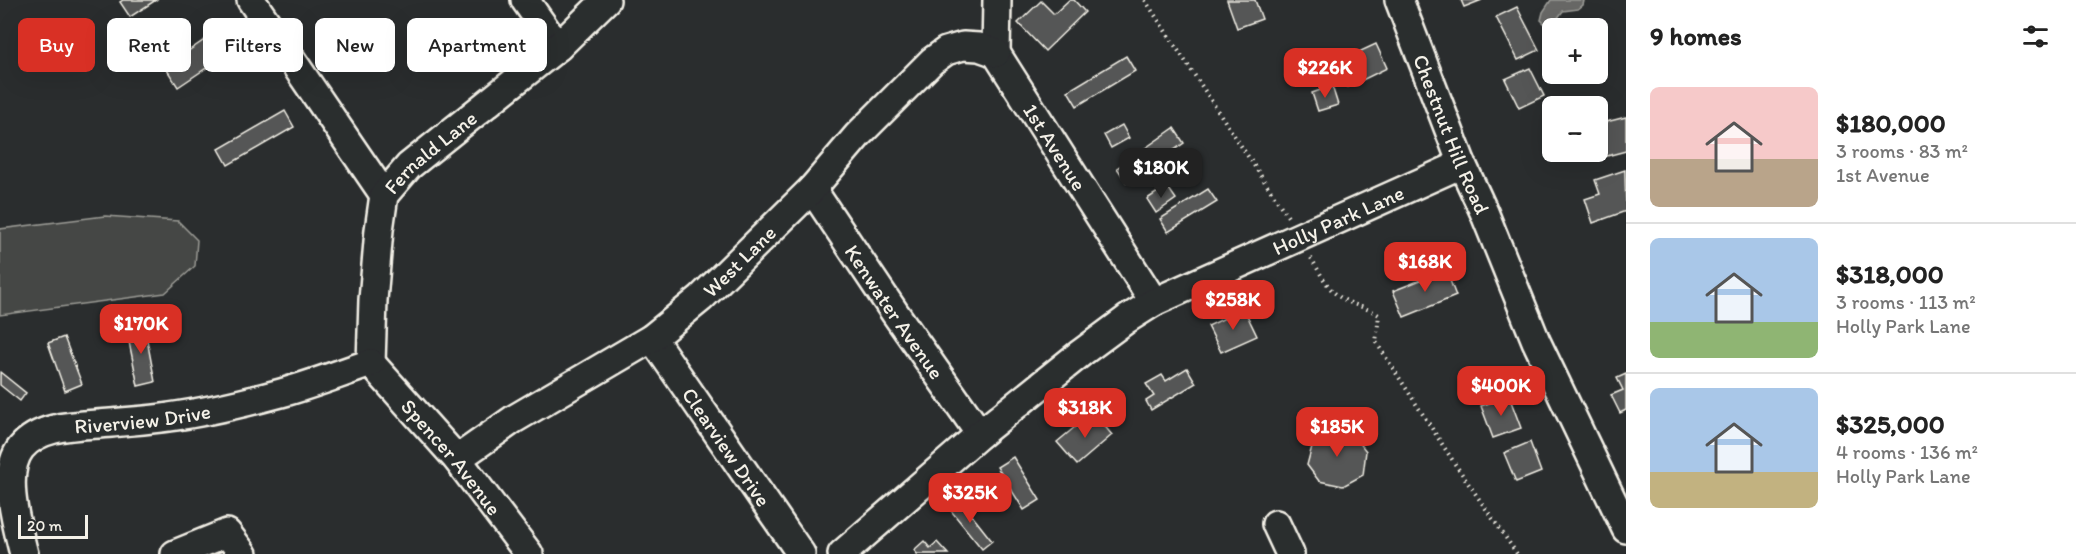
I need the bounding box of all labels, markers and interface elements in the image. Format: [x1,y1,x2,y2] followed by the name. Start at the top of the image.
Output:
[18,18,95,72] chip: Buy
[107,18,191,72] chip: Rent
[203,18,303,72] chip: Filters
[315,18,395,72] chip: New
[407,18,547,72] chip: Apartment
[1542,18,1608,162] map controls
[1542,18,1608,84] button: +
[1650,20,1742,52] text: 9 homes
[2019,20,2052,53] icon: filters
[1283,48,1367,99] pin: $226K
[1408,51,1496,218] street label: Chestnut Hill Road
[1298,55,1352,79] text: $226K
[1542,96,1608,162] button: −
[1019,98,1092,195] street label: 1st Avenue
[378,105,481,199] street label: Fernald Lane
[1836,107,1946,139] text: $180,000
[1698,111,1770,183] icon: home
[1836,139,1968,163] text: 3 rooms · 83 m²
[1119,148,1203,199] pin: $180K
[1133,155,1189,179] text: $180K
[1836,163,1930,187] text: 1st Avenue
[1268,179,1408,260] street label: Holly Park Lane
[697,220,781,302] street label: West Lane
[840,240,950,384] street label: Kenwater Avenue
[1383,242,1467,293] pin: $168K
[1398,249,1452,273] text: $168K
[1836,258,1944,290] text: $318,000
[1698,262,1770,334] icon: home
[1191,280,1275,331] pin: $258K
[1206,287,1260,311] text: $258K
[1836,290,1976,314] text: 3 rooms · 113 m²
[99,304,183,355] pin: $170K
[114,311,168,335] text: $170K
[1836,314,1971,338] text: Holly Park Lane
[1459,366,1543,417] pin: $400K
[1471,373,1531,397] text: $400K
[677,382,777,511] street label: Clearview Drive
[1043,388,1127,439] pin: $318K
[396,393,507,520] street label: Spencer Avenue
[1058,395,1112,419] text: $318K
[73,398,213,438] street label: Riverview Drive
[1295,407,1379,458] pin: $185K
[1836,408,1945,440] text: $325,000
[1698,412,1770,484] icon: home
[1310,414,1364,438] text: $185K
[1836,440,1978,464] text: 4 rooms · 136 m²
[1836,464,1971,488] text: Holly Park Lane
[928,473,1012,524] pin: $325K
[943,480,997,504] text: $325K
[18,512,88,540] scale bar
[27,516,62,535] text: 20 m

